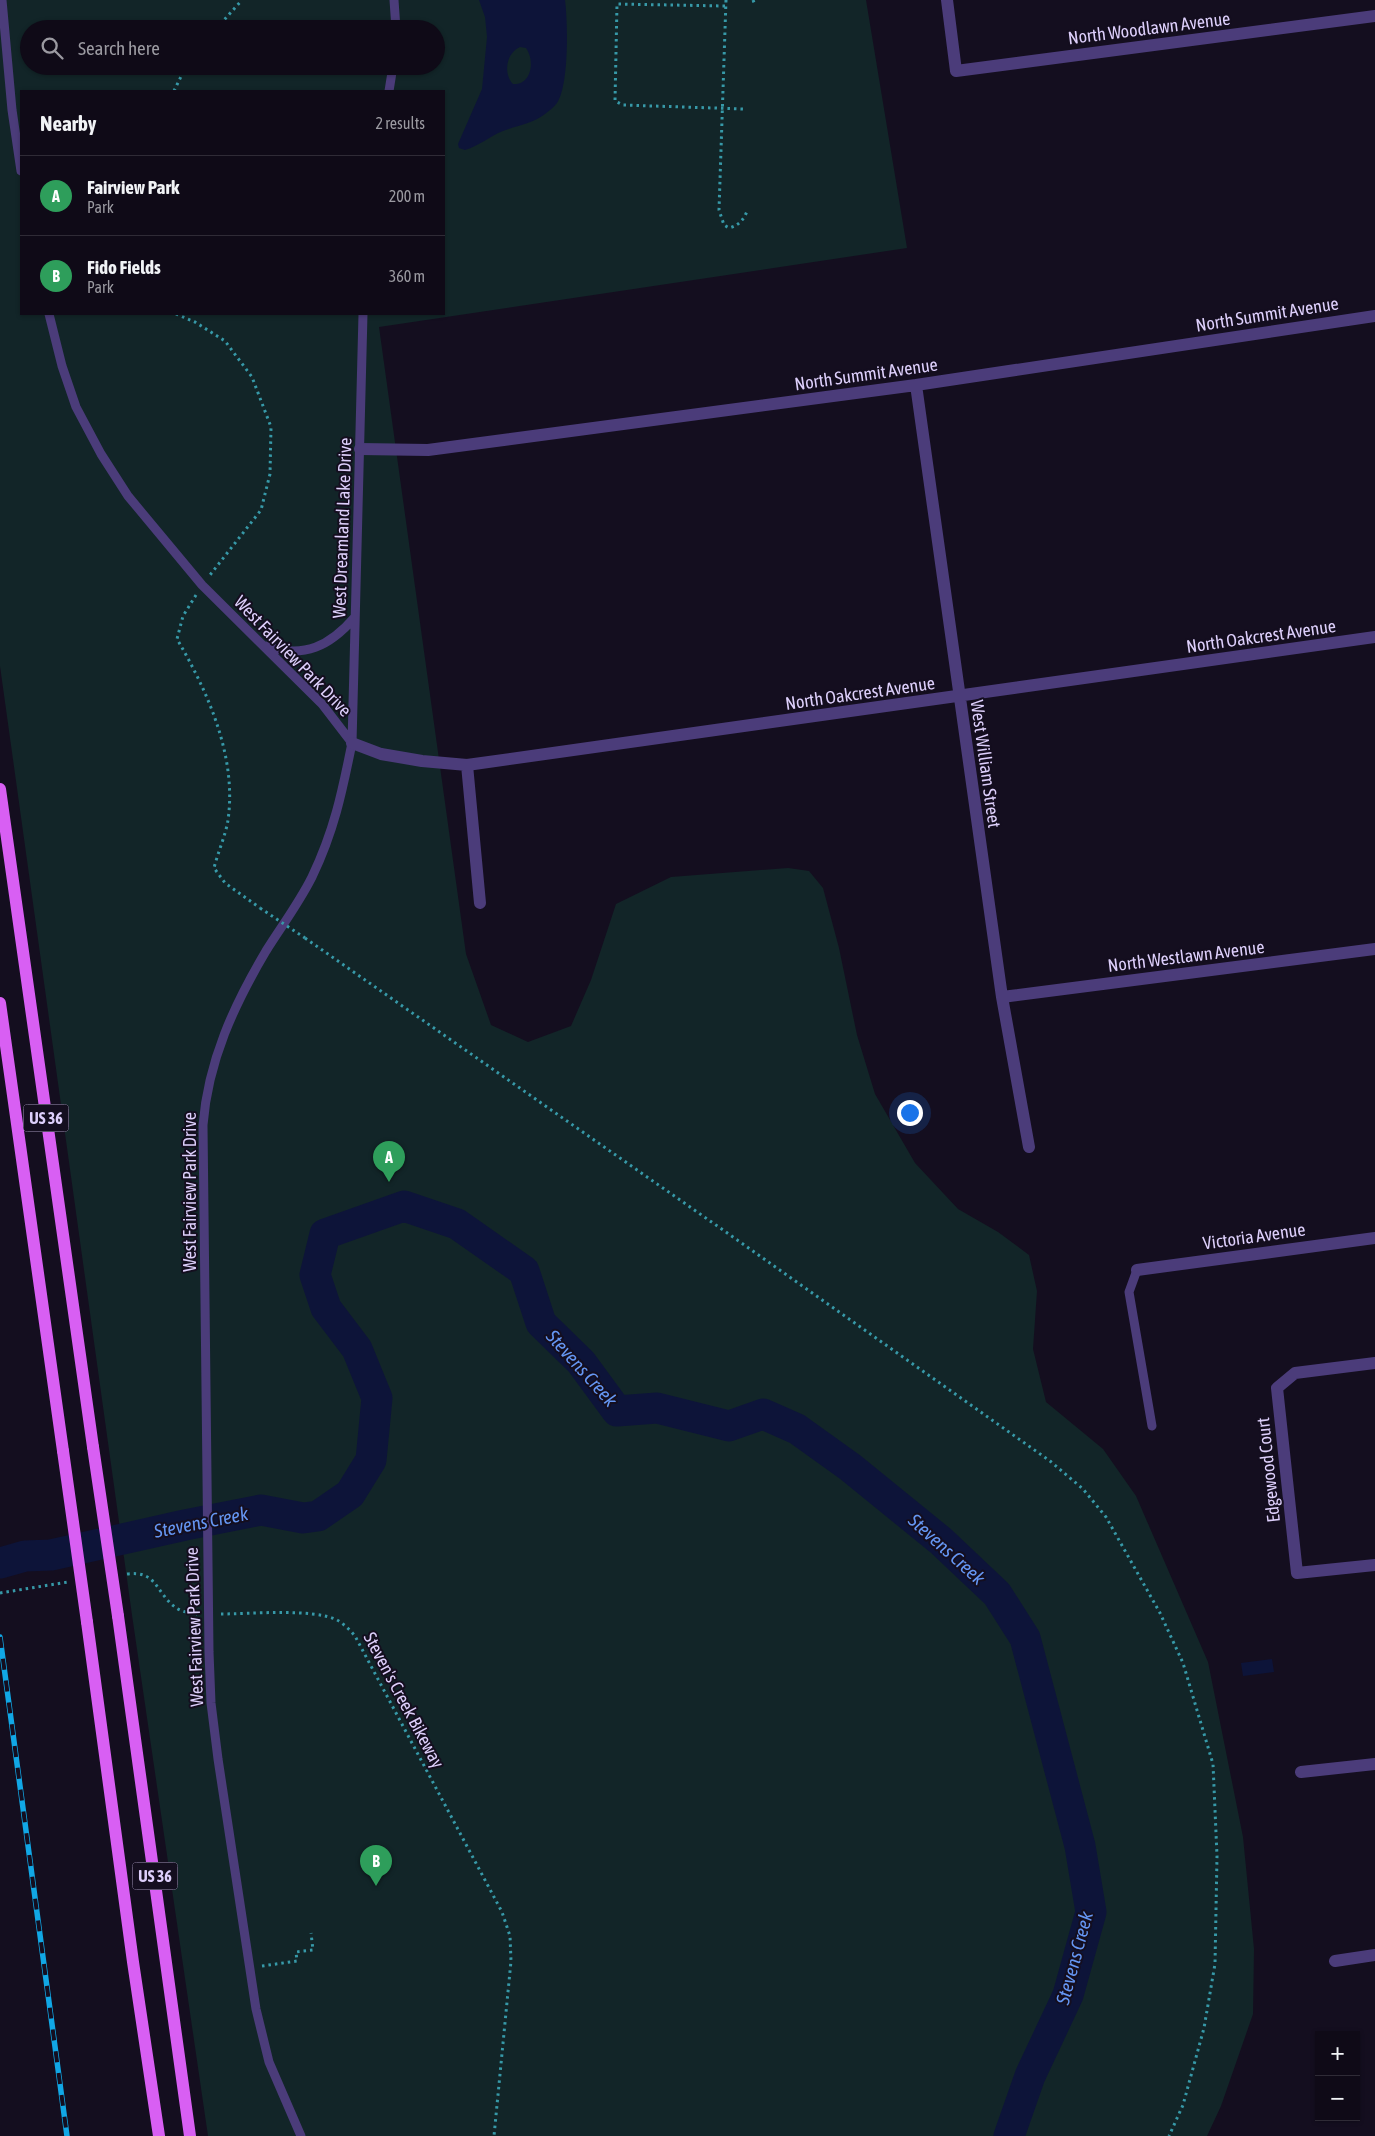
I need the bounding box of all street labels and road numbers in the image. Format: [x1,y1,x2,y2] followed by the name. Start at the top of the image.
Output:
[1067,8,1231,48] street label: North Woodlawn Avenue
[1194,292,1340,336] street label: North Summit Avenue
[793,354,939,394] street label: North Summit Avenue
[328,437,356,619] street label: West Dreamland Lake Drive
[230,591,356,721] street label: West Fairview Park Drive
[1185,615,1337,657] street label: North Oakcrest Avenue
[784,672,936,714] street label: North Oakcrest Avenue
[967,699,1005,829] street label: West William Street
[1106,936,1266,976] street label: North Westlawn Avenue
[23,1104,68,1132] road number: US 36
[179,1112,200,1272] street label: West Fairview Park Drive
[1201,1218,1307,1254] street label: Victoria Avenue
[1252,1416,1284,1524] street label: Edgewood Court
[181,1547,207,1707] street label: West Fairview Park Drive
[359,1629,449,1771] street label: Steven's Creek Bikeway
[132,1862,178,1890] road number: US 36

